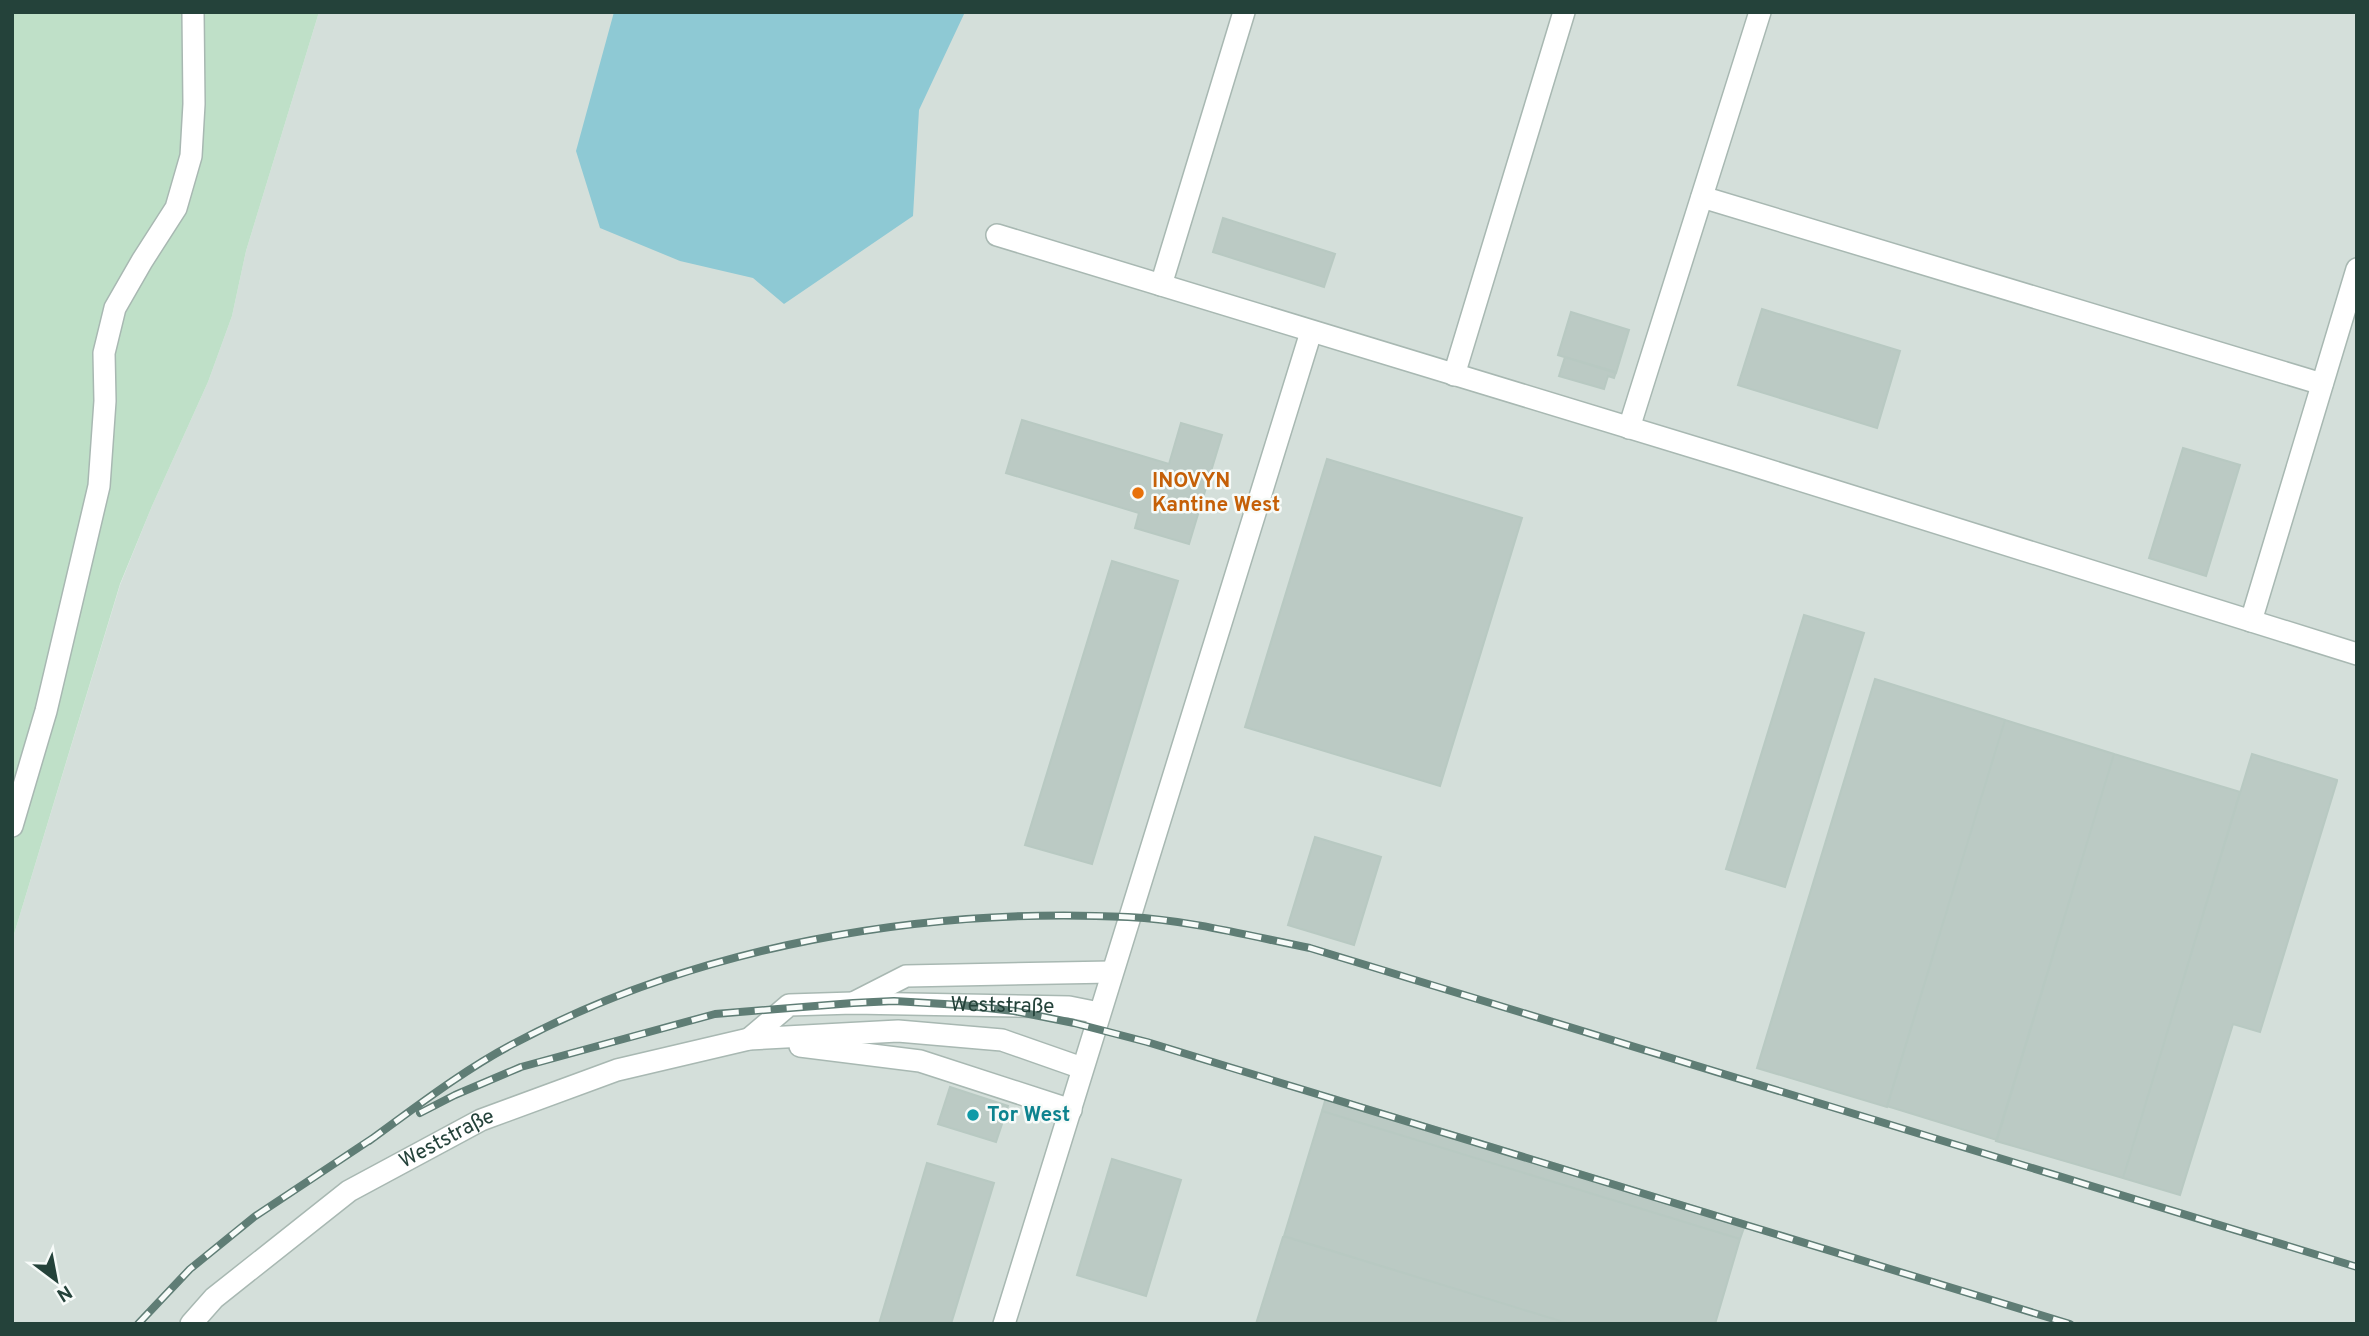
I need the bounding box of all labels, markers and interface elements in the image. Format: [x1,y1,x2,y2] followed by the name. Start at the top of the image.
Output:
[1152,468,1280,519] place label: INOVYN Kantine West
[1130,485,1146,501] marker: INOVYN Kantine West
[950,991,1055,1020] street label: Weststraße
[987,1102,1070,1129] place label: Tor West
[395,1103,498,1175] street label: Weststraße
[965,1107,981,1123] marker: Tor West
[21,1245,91,1315] north arrow
[52,1279,76,1307] text: N

